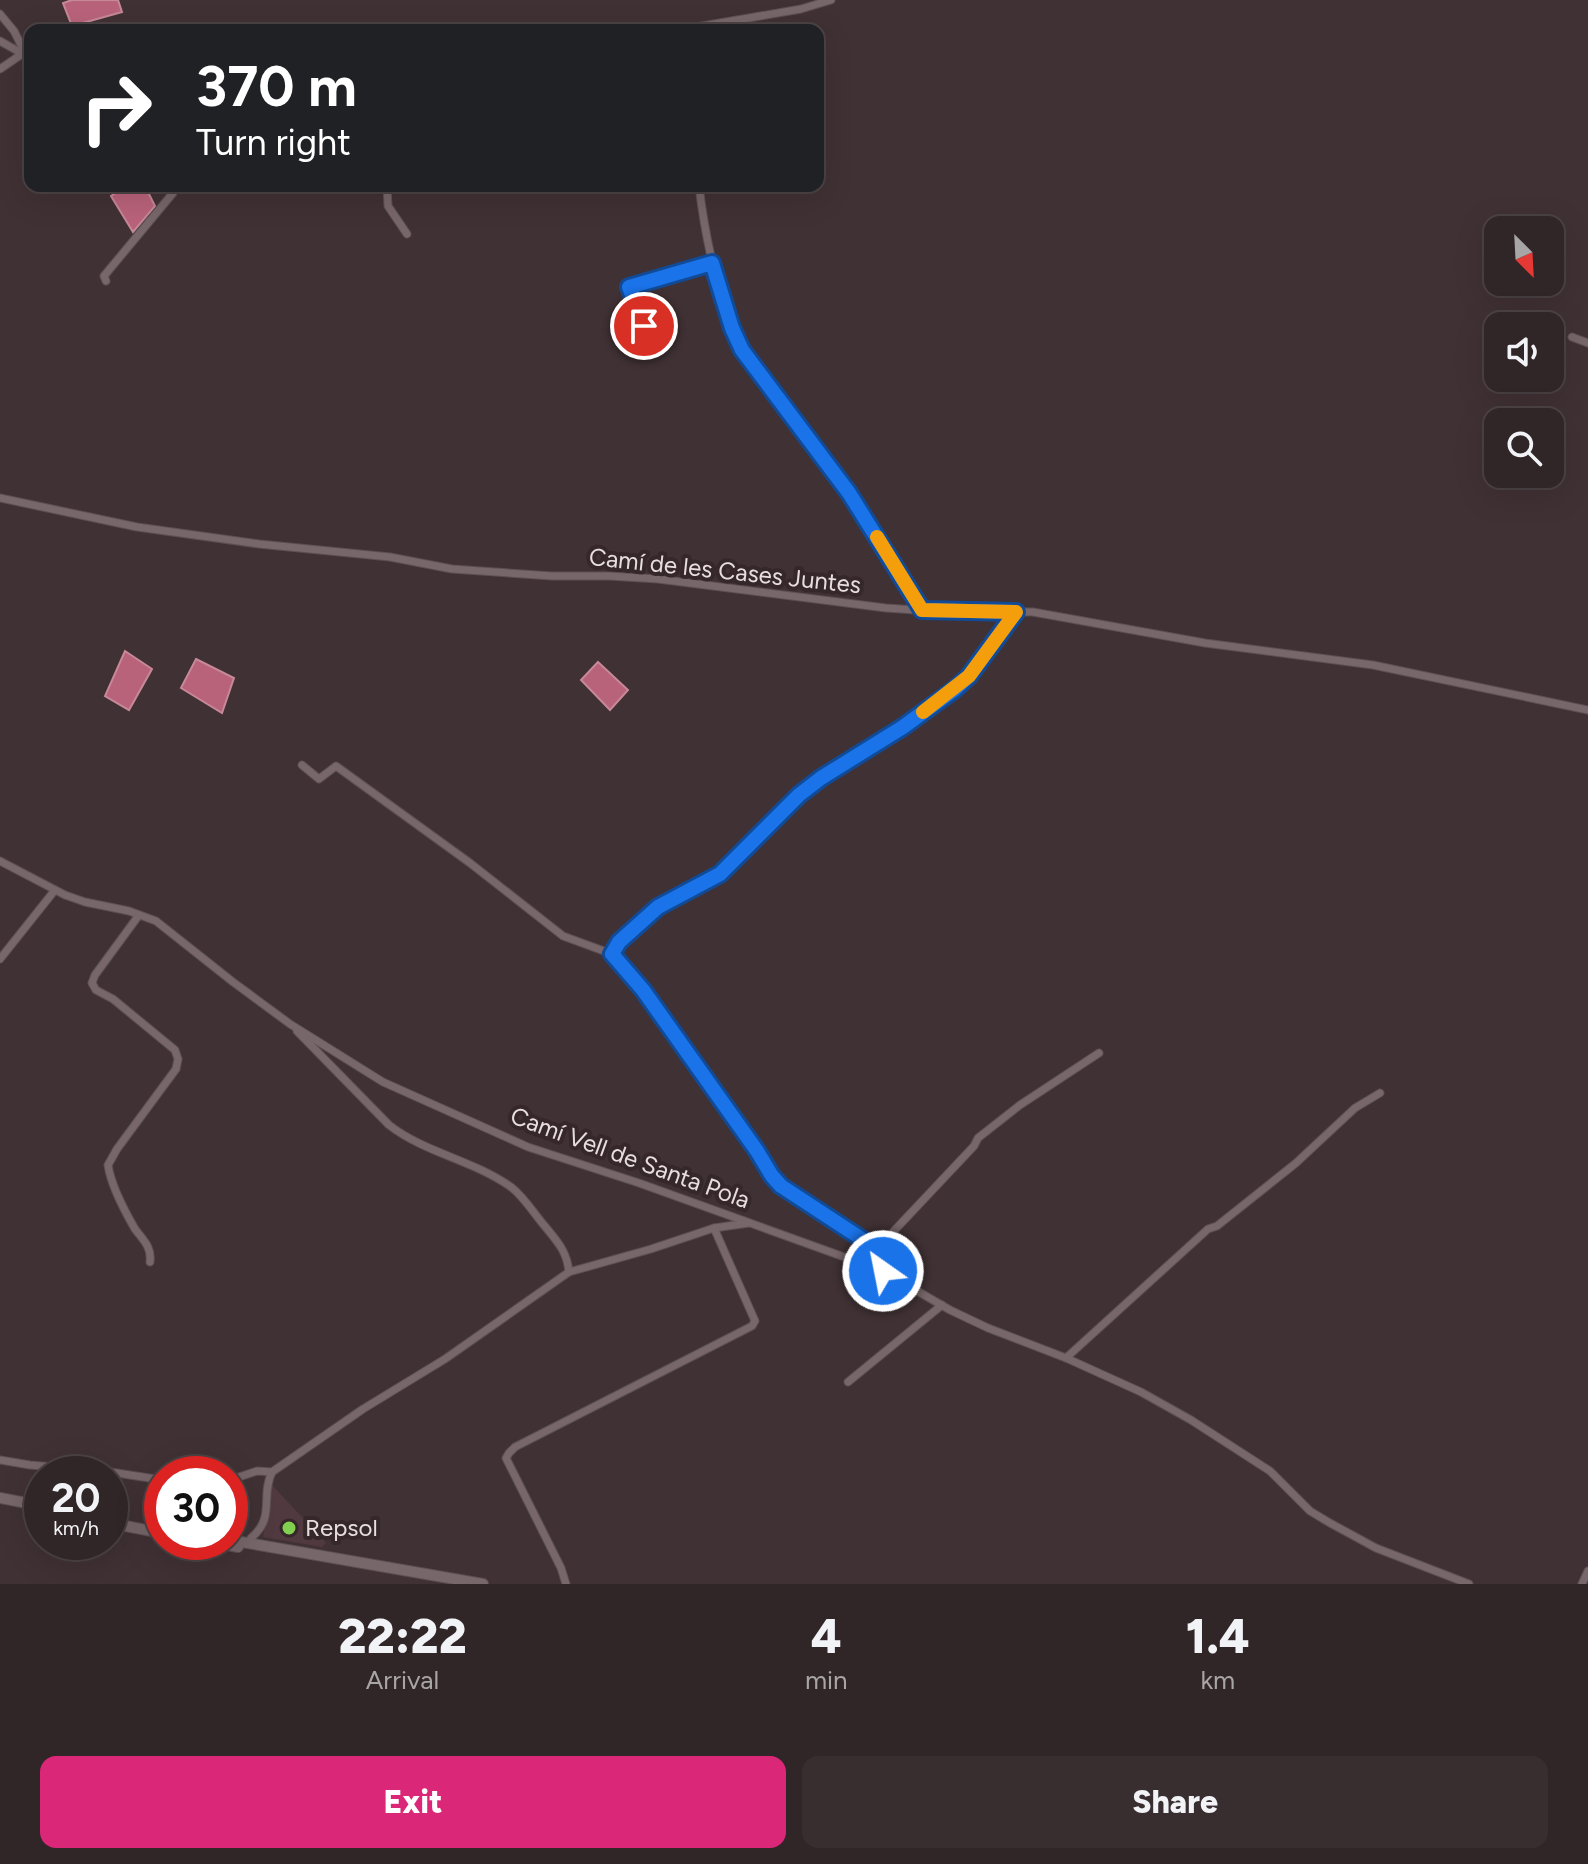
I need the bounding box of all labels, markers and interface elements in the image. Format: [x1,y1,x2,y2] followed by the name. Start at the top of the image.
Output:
[196,53,357,120] text: 370 m
[64,56,168,160] icon: right
[196,121,351,164] text: Turn right
[1484,216,1564,296] north arrow
[1484,216,1564,488] map controls
[610,292,678,360] pin
[622,304,666,348] icon: arrive
[1484,312,1564,392] button: sound
[1484,408,1564,488] button: search
[588,542,863,599] street label: Camí de les Cases Juntes
[507,1101,754,1214] street label: Camí Vell de Santa Pola
[841,1229,925,1313] position arrow
[144,1456,248,1560] speed limit sign: 30
[51,1474,101,1522] text: 20
[305,1513,378,1542] place label: Repsol
[53,1516,99,1540] text: km/h
[280,1519,298,1537] marker: Repsol
[338,1607,467,1665] text: 22:22
[811,1607,842,1665] text: 4
[1186,1607,1250,1665] text: 1.4
[366,1664,439,1696] text: Arrival
[805,1664,848,1696] text: min
[1200,1664,1235,1696] text: km
[40,1756,786,1848] button: Exit
[802,1756,1548,1848] button: Share

